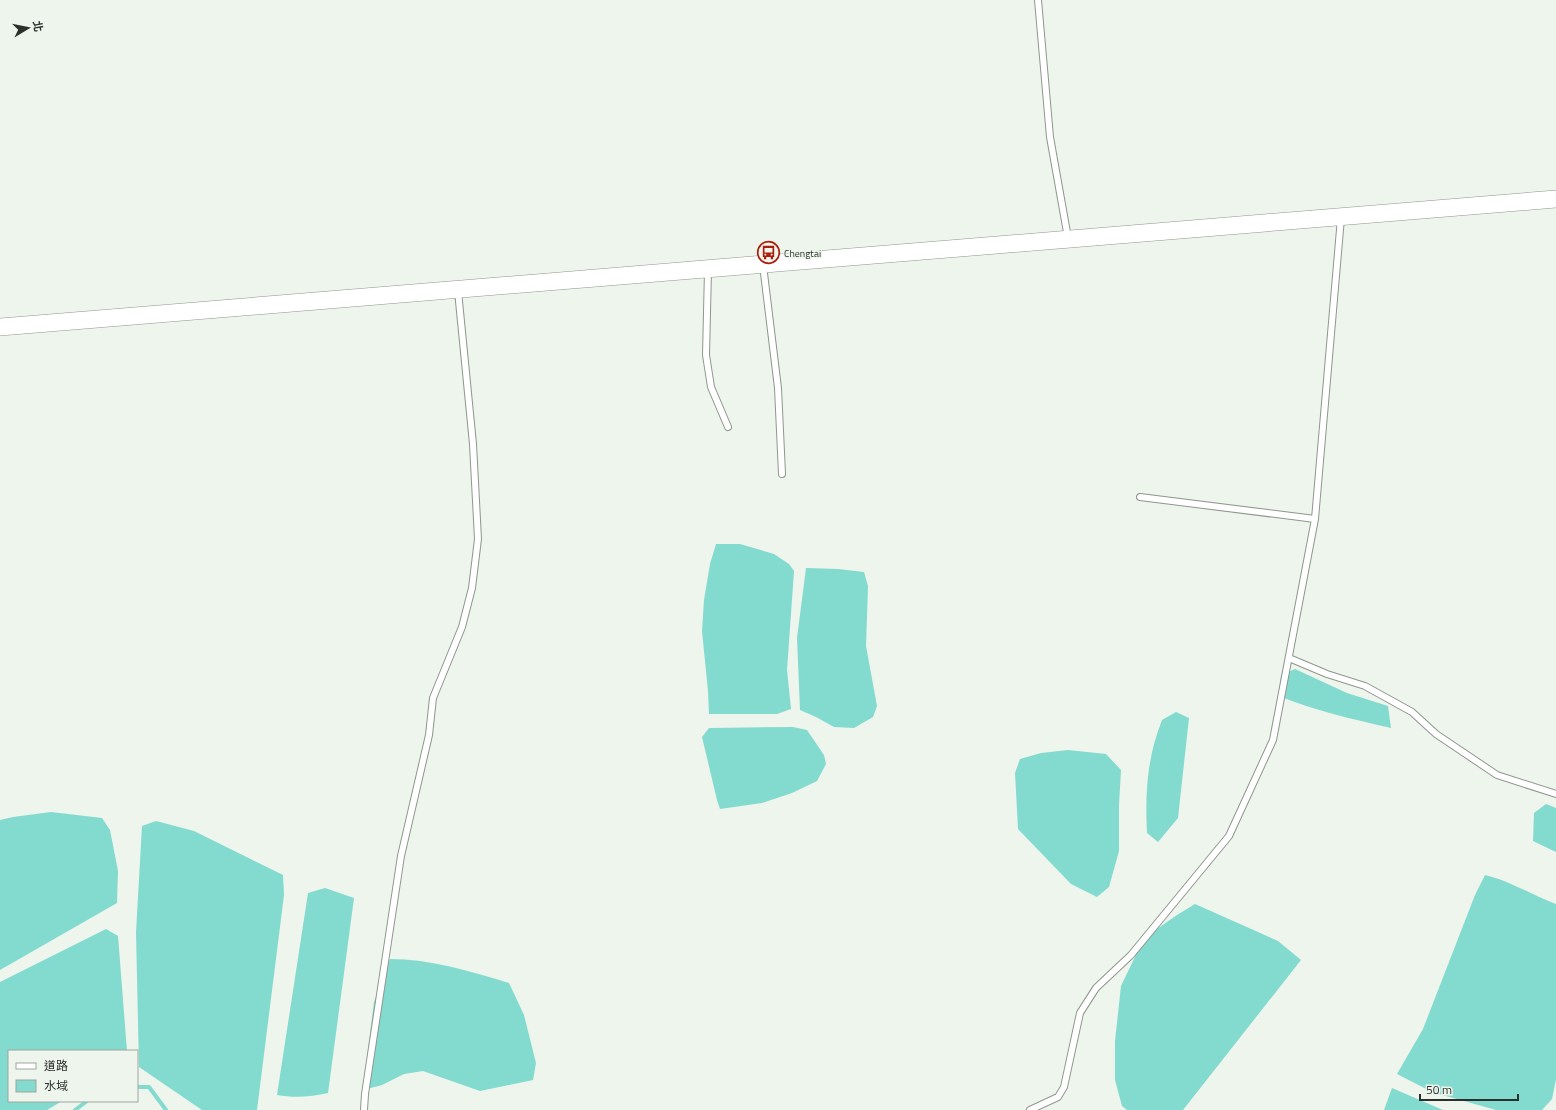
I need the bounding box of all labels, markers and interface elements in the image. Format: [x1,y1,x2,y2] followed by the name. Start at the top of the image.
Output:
[8,8,48,48] north arrow
[29,19,47,33] text: 北
[755,240,781,266] bus stop icon: Chengtai
[784,246,821,261] place label: Chengtai
[8,1050,138,1102] legend
[44,1056,68,1075] text: 道路
[44,1076,68,1095] text: 水域
[1420,1076,1518,1102] scale bar
[1426,1080,1452,1099] text: 50 m

